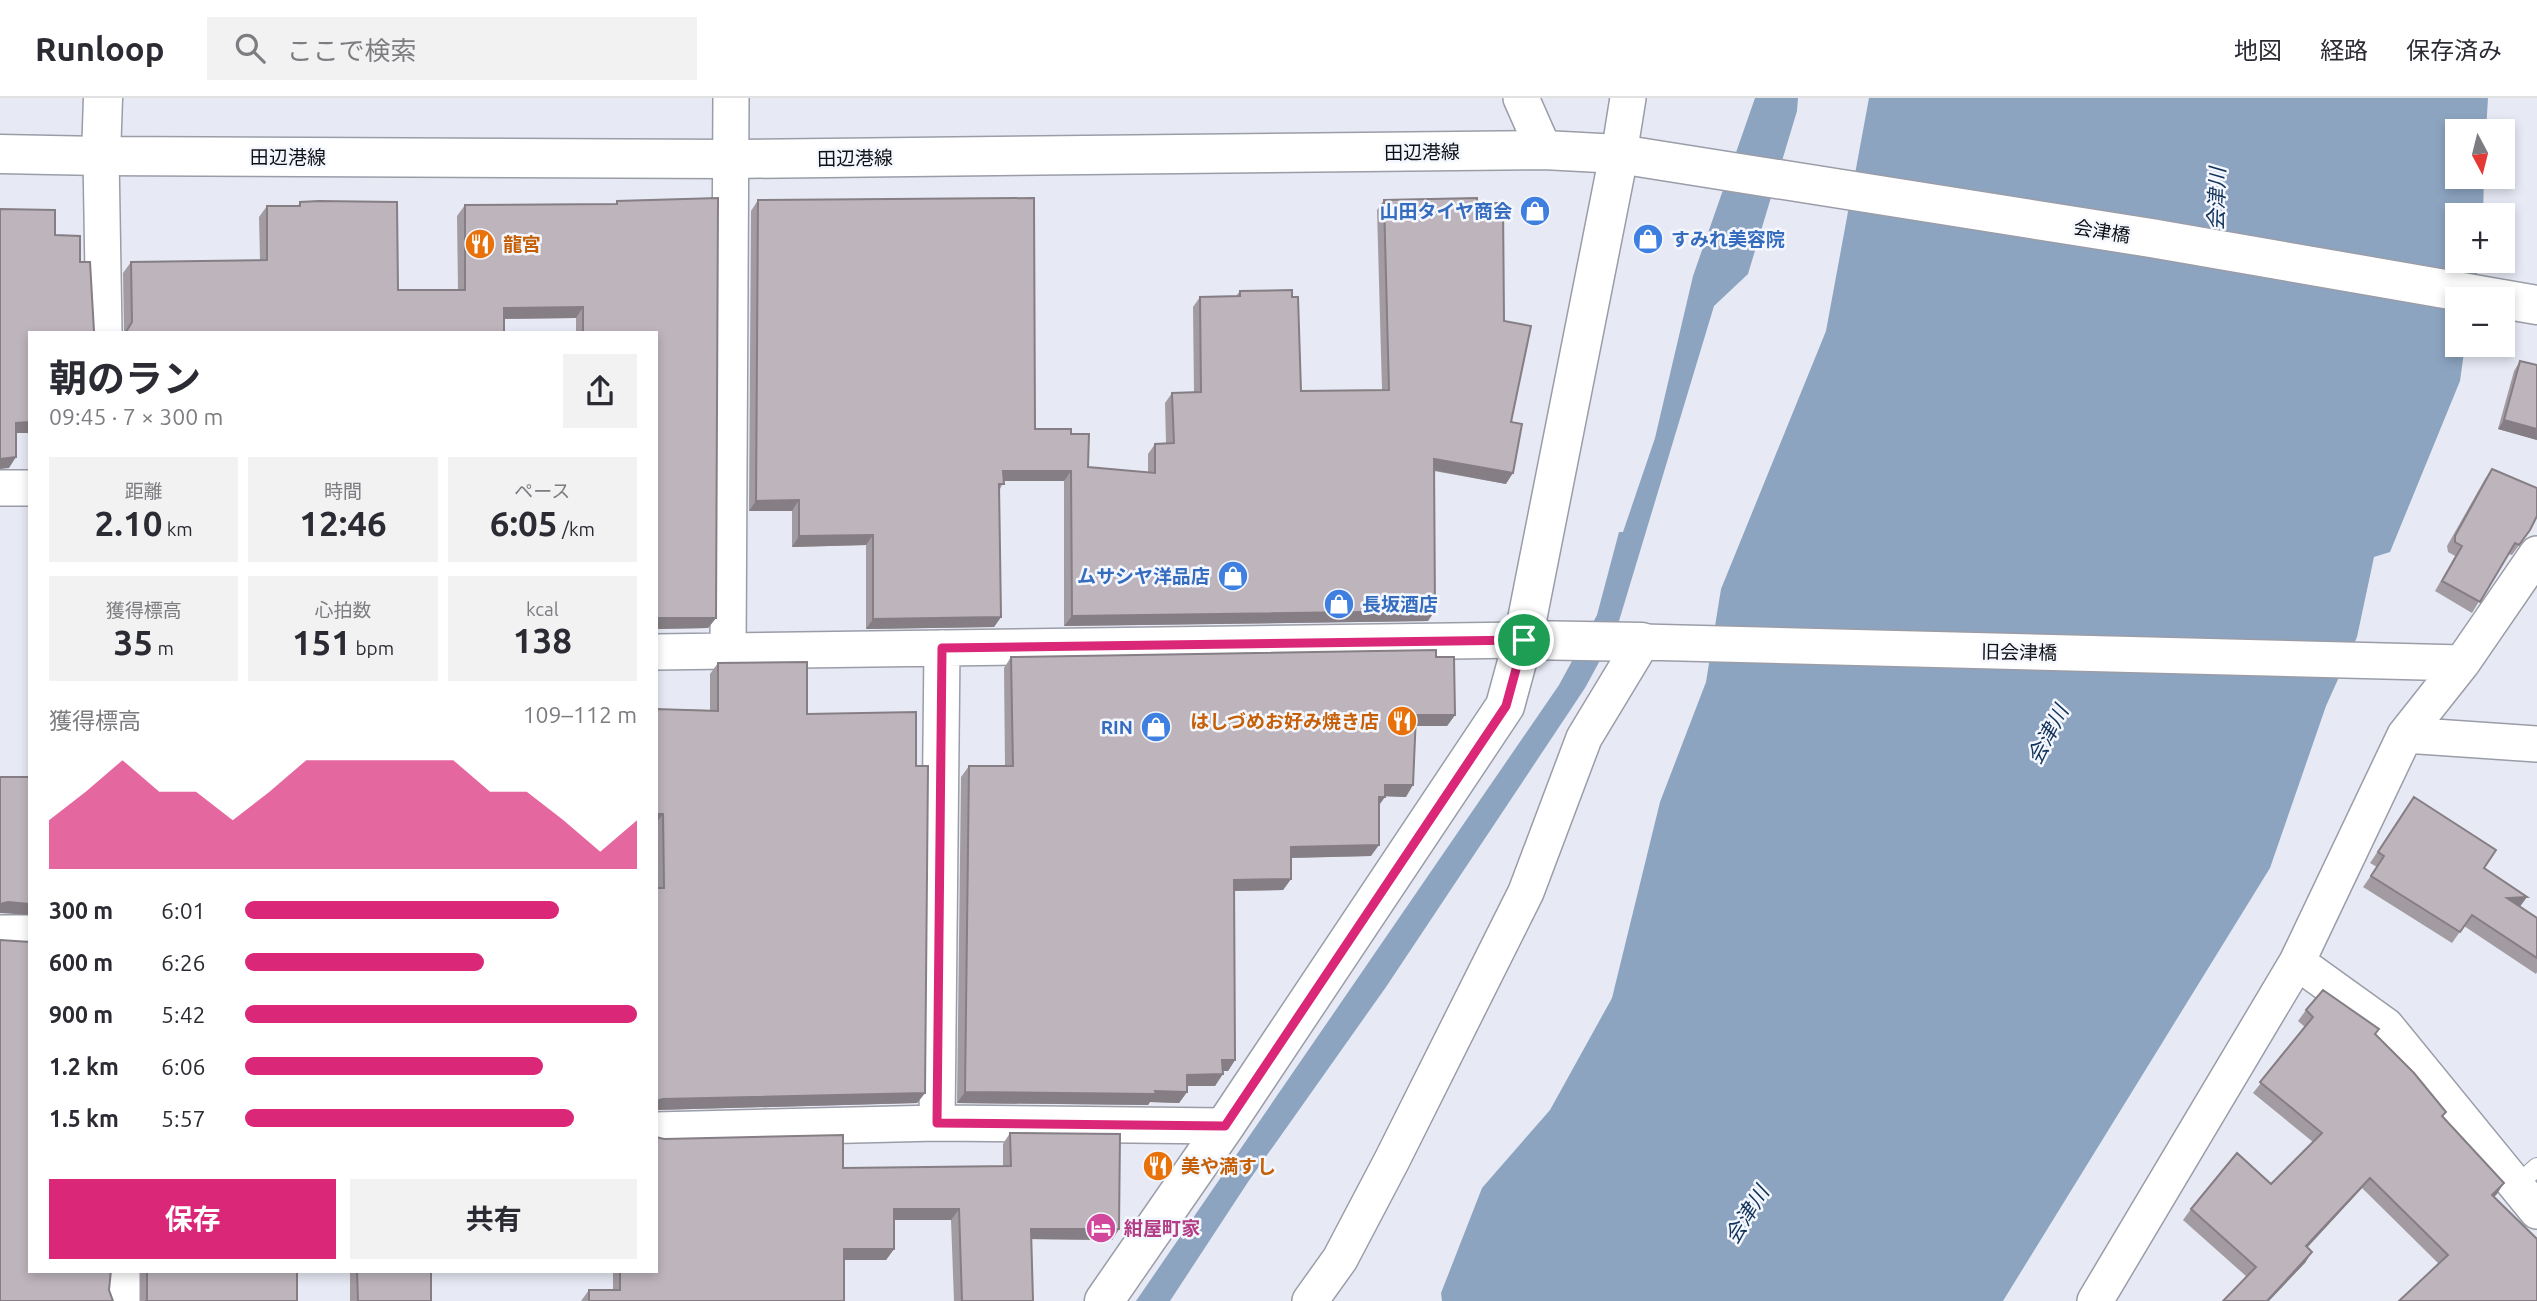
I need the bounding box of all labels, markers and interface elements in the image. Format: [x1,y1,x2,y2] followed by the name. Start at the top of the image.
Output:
[207,17,697,80] search box
[231,29,269,67] icon: search
[35,30,165,67] text: Runloop
[287,36,417,65] text: ここで検索
[2234,37,2282,64] text: 地図
[2320,37,2368,64] text: 経路
[2406,37,2502,64] text: 保存済み
[2445,119,2515,189] north arrow
[2445,119,2515,357] map controls
[1384,140,1460,164] street label: 田辺港線
[250,146,326,168] street label: 田辺港線
[817,146,893,170] street label: 田辺港線
[2203,165,2229,231] water label: 会津川
[1518,194,1552,228] shop icon: 山田タイヤ商会
[1380,200,1512,222] place label: 山田タイヤ商会
[2445,203,2515,273] button: +
[2072,216,2132,246] street label: 会津橋
[1631,222,1665,256] shop icon: すみれ美容院
[463,227,497,261] restaurant icon: 龍宮
[1671,228,1785,250] place label: すみれ美容院
[503,233,541,255] place label: 龍宮
[2445,287,2515,357] button: −
[563,354,637,428] button: share
[49,357,201,399] text: 朝のラン
[49,404,223,429] text: 09:45 · 7 × 300 m
[125,480,163,502] text: 距離
[324,480,362,502] text: 時間
[514,480,570,502] text: ペース
[95,503,162,543] text: 2.10
[299,503,387,543] text: 12:46
[490,503,558,543] text: 6:05
[162,518,193,540] text: km
[558,518,595,540] text: /km
[1216,559,1250,593] shop icon: ムサシヤ洋品店
[1077,565,1210,587] place label: ムサシヤ洋品店
[1322,587,1356,621] shop icon: 長坂酒店
[1362,593,1438,615] place label: 長坂酒店
[526,598,559,620] text: kcal
[106,599,182,621] text: 獲得標高
[314,599,372,621] text: 心拍数
[1494,610,1554,670] pin
[513,620,572,660] text: 138
[1505,621,1543,659] icon: arrive
[114,622,153,662] text: 35
[292,622,351,662] text: 151
[153,637,174,659] text: m
[351,637,394,659] text: bpm
[1981,640,2057,664] street label: 旧会津橋
[2022,699,2073,768] water label: 会津川
[523,702,637,727] text: 109–112 m
[1385,704,1419,738] restaurant icon: はしづめお好み焼き店
[49,708,141,733] text: 獲得標高
[1139,710,1173,744] shop icon: RIN
[1190,710,1379,732] place label: はしづめお好み焼き店
[1101,716,1133,738] place label: RIN
[49,898,113,923] text: 300 m
[161,898,206,923] text: 6:01
[49,950,113,975] text: 600 m
[161,950,206,975] text: 6:26
[49,1002,113,1027] text: 900 m
[161,1002,206,1027] text: 5:42
[49,1054,119,1079] text: 1.2 km
[161,1054,206,1079] text: 6:06
[49,1106,119,1131] text: 1.5 km
[161,1106,206,1131] text: 5:57
[1141,1149,1175,1183] restaurant icon: 美や満すし
[1181,1155,1276,1177] place label: 美や満すし
[49,1179,336,1259] button: 保存
[350,1179,637,1259] button: 共有
[1719,1180,1774,1248] water label: 会津川
[1084,1211,1118,1245] hotel icon: 紺屋町家
[1124,1217,1200,1239] place label: 紺屋町家

